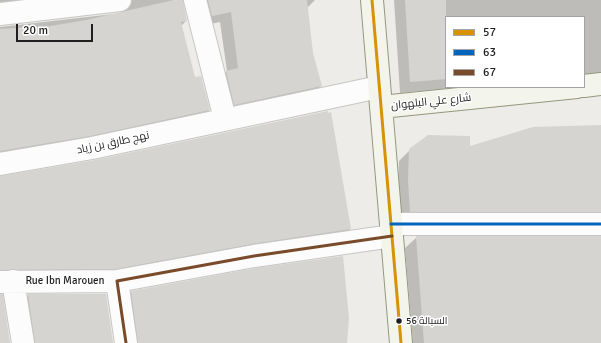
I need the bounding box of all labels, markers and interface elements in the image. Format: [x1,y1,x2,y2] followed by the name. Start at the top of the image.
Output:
[18,16,95,42] scale bar
[445,16,585,88] legend
[23,23,48,38] text: 20 m
[483,25,496,40] text: 57
[483,45,496,60] text: 63
[483,65,496,80] text: 67
[390,91,472,113] street label: شارع علي البلهوان
[75,129,151,157] street label: نهج طارق بن زياد
[25,274,105,288] street label: Rue Ibn Marouen
[406,315,447,327] place label: السبالة 56
[394,316,404,326] marker: السبالة 56

